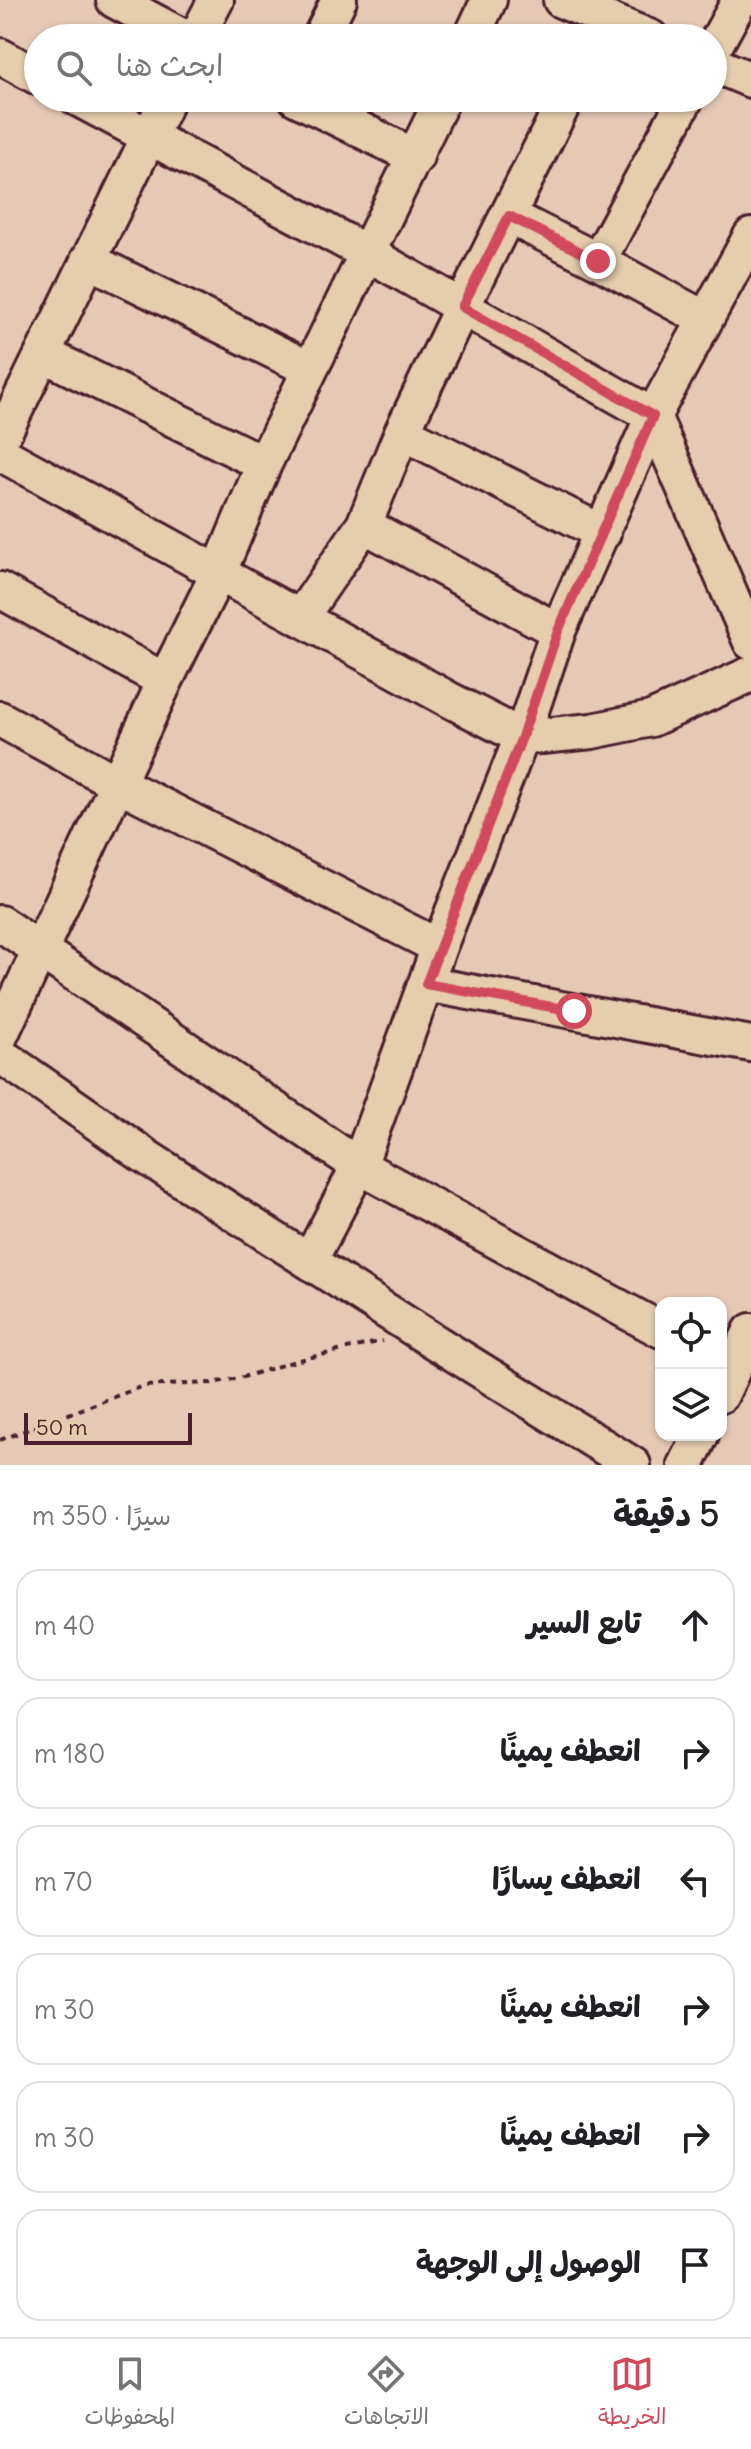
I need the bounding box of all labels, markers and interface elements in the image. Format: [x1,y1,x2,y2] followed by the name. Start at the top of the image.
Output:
[24,24,727,112] search box
[52,46,96,90] icon: search
[116,46,223,84] text: ابحث هنا
[580,243,616,279] route end
[556,993,592,1029] route start
[655,1297,727,1441] map controls
[655,1297,727,1369] button: locate
[655,1369,727,1441] button: layers
[24,1409,192,1445] scale bar
[36,1413,88,1441] text: 50 m
[613,1492,719,1535] text: 5 دقيقة
[32,1499,171,1532] text: سيرًا · 350 m
[527,1603,641,1641] text: تابع السير
[673,1603,717,1647] icon: ahead
[34,1609,95,1642] text: 40 m
[500,1731,641,1769] text: انعطف يمينًا
[673,1731,717,1775] icon: right
[34,1737,105,1770] text: 180 m
[492,1859,641,1897] text: انعطف يسارًا
[673,1859,717,1903] icon: left
[34,1865,93,1898] text: 70 m
[500,1987,641,2025] text: انعطف يمينًا
[673,1987,717,2031] icon: right
[34,1993,95,2026] text: 30 m
[500,2115,641,2153] text: انعطف يمينًا
[673,2115,717,2159] icon: right
[34,2121,95,2154] text: 30 m
[416,2243,641,2281] text: الوصول إلى الوجهة
[673,2243,717,2287] icon: arrive
[84,2352,175,2436] tab: المحفوظات
[344,2352,429,2436] tab: الاتجاهات
[598,2352,667,2436] tab: الخريطة

